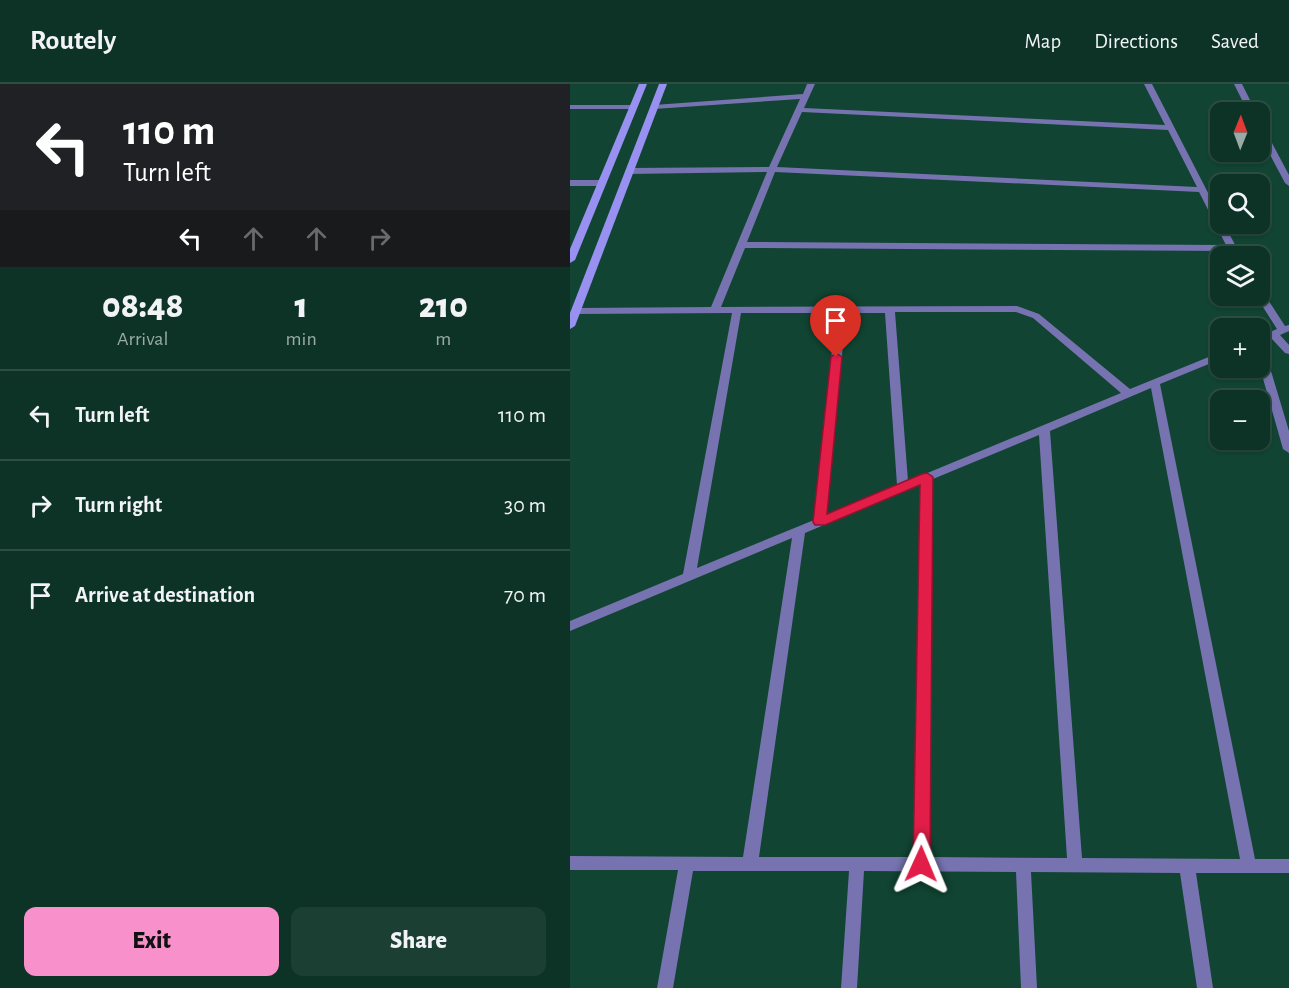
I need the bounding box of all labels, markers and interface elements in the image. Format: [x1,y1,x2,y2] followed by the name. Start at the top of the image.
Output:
[30,27,116,55] text: Routely
[1025,31,1061,52] text: Map
[1094,31,1178,52] text: Directions
[1211,31,1259,52] text: Saved
[1210,102,1270,162] north arrow
[1210,102,1270,450] map controls
[24,108,102,186] icon: left
[123,110,215,152] text: 110 m
[123,159,211,186] text: Turn left
[1210,174,1270,234] button: search
[174,222,207,255] icon: left
[237,222,270,255] icon: ahead
[300,222,333,255] icon: ahead
[363,222,396,255] icon: right
[1210,246,1270,306] button: layers
[102,288,184,324] text: 08:48
[295,288,308,324] text: 1
[419,288,468,324] text: 210
[810,295,861,357] pin
[819,304,852,337] icon: arrive
[1210,318,1270,378] button: +
[117,329,169,349] text: Arrival
[286,329,317,349] text: min
[435,329,451,349] text: m
[1210,390,1270,450] button: −
[24,399,57,432] icon: left
[75,404,149,426] text: Turn left
[498,404,546,426] text: 110 m
[24,489,57,522] icon: right
[75,494,162,516] text: Turn right
[504,494,546,516] text: 30 m
[24,579,57,612] icon: arrive
[75,584,255,606] text: Arrive at destination
[504,584,546,606] text: 70 m
[889,832,953,896] position arrow
[24,907,279,976] button: Exit
[291,907,546,976] button: Share

